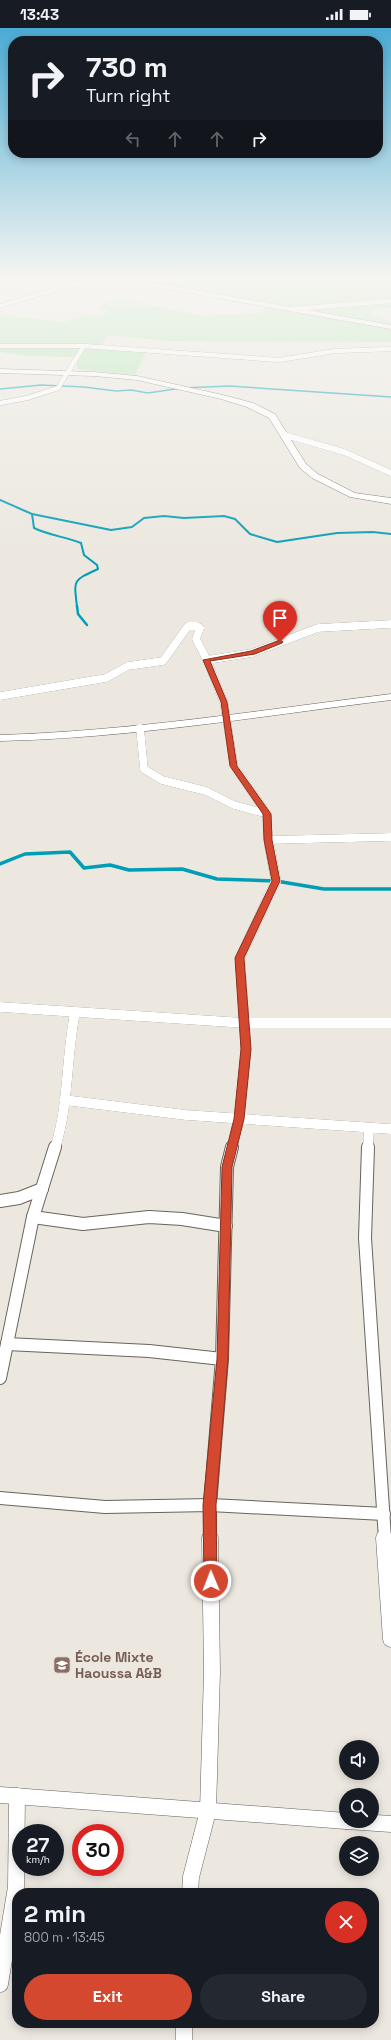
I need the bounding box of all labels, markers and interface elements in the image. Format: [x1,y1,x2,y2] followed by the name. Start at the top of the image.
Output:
[20,5,59,24] text: 13:43
[86,49,168,85] text: 730 m
[20,52,72,104] icon: right
[86,84,170,107] text: Turn right
[122,128,144,150] icon: left
[164,128,186,150] icon: ahead
[206,128,228,150] icon: ahead
[248,128,270,150] icon: right
[263,601,297,642] pin
[269,607,291,629] icon: arrive
[190,1560,232,1602] position arrow
[75,1648,162,1682] place label: École Mixte Haoussa A&B
[52,1655,72,1675] school or university icon: École Mixte Haoussa A&B
[339,1740,379,1876] map controls
[339,1740,379,1780] button: sound
[339,1788,379,1828] button: search
[72,1824,124,1876] speed limit sign: 30
[27,1832,49,1858] text: 27
[339,1836,379,1876] button: layers
[26,1853,50,1866] text: km/h
[24,1898,86,1929] text: 2 min
[325,1901,367,1943] button: close
[24,1929,105,1946] text: 800 m · 13:45
[24,1974,192,2020] button: Exit
[200,1974,367,2020] button: Share

